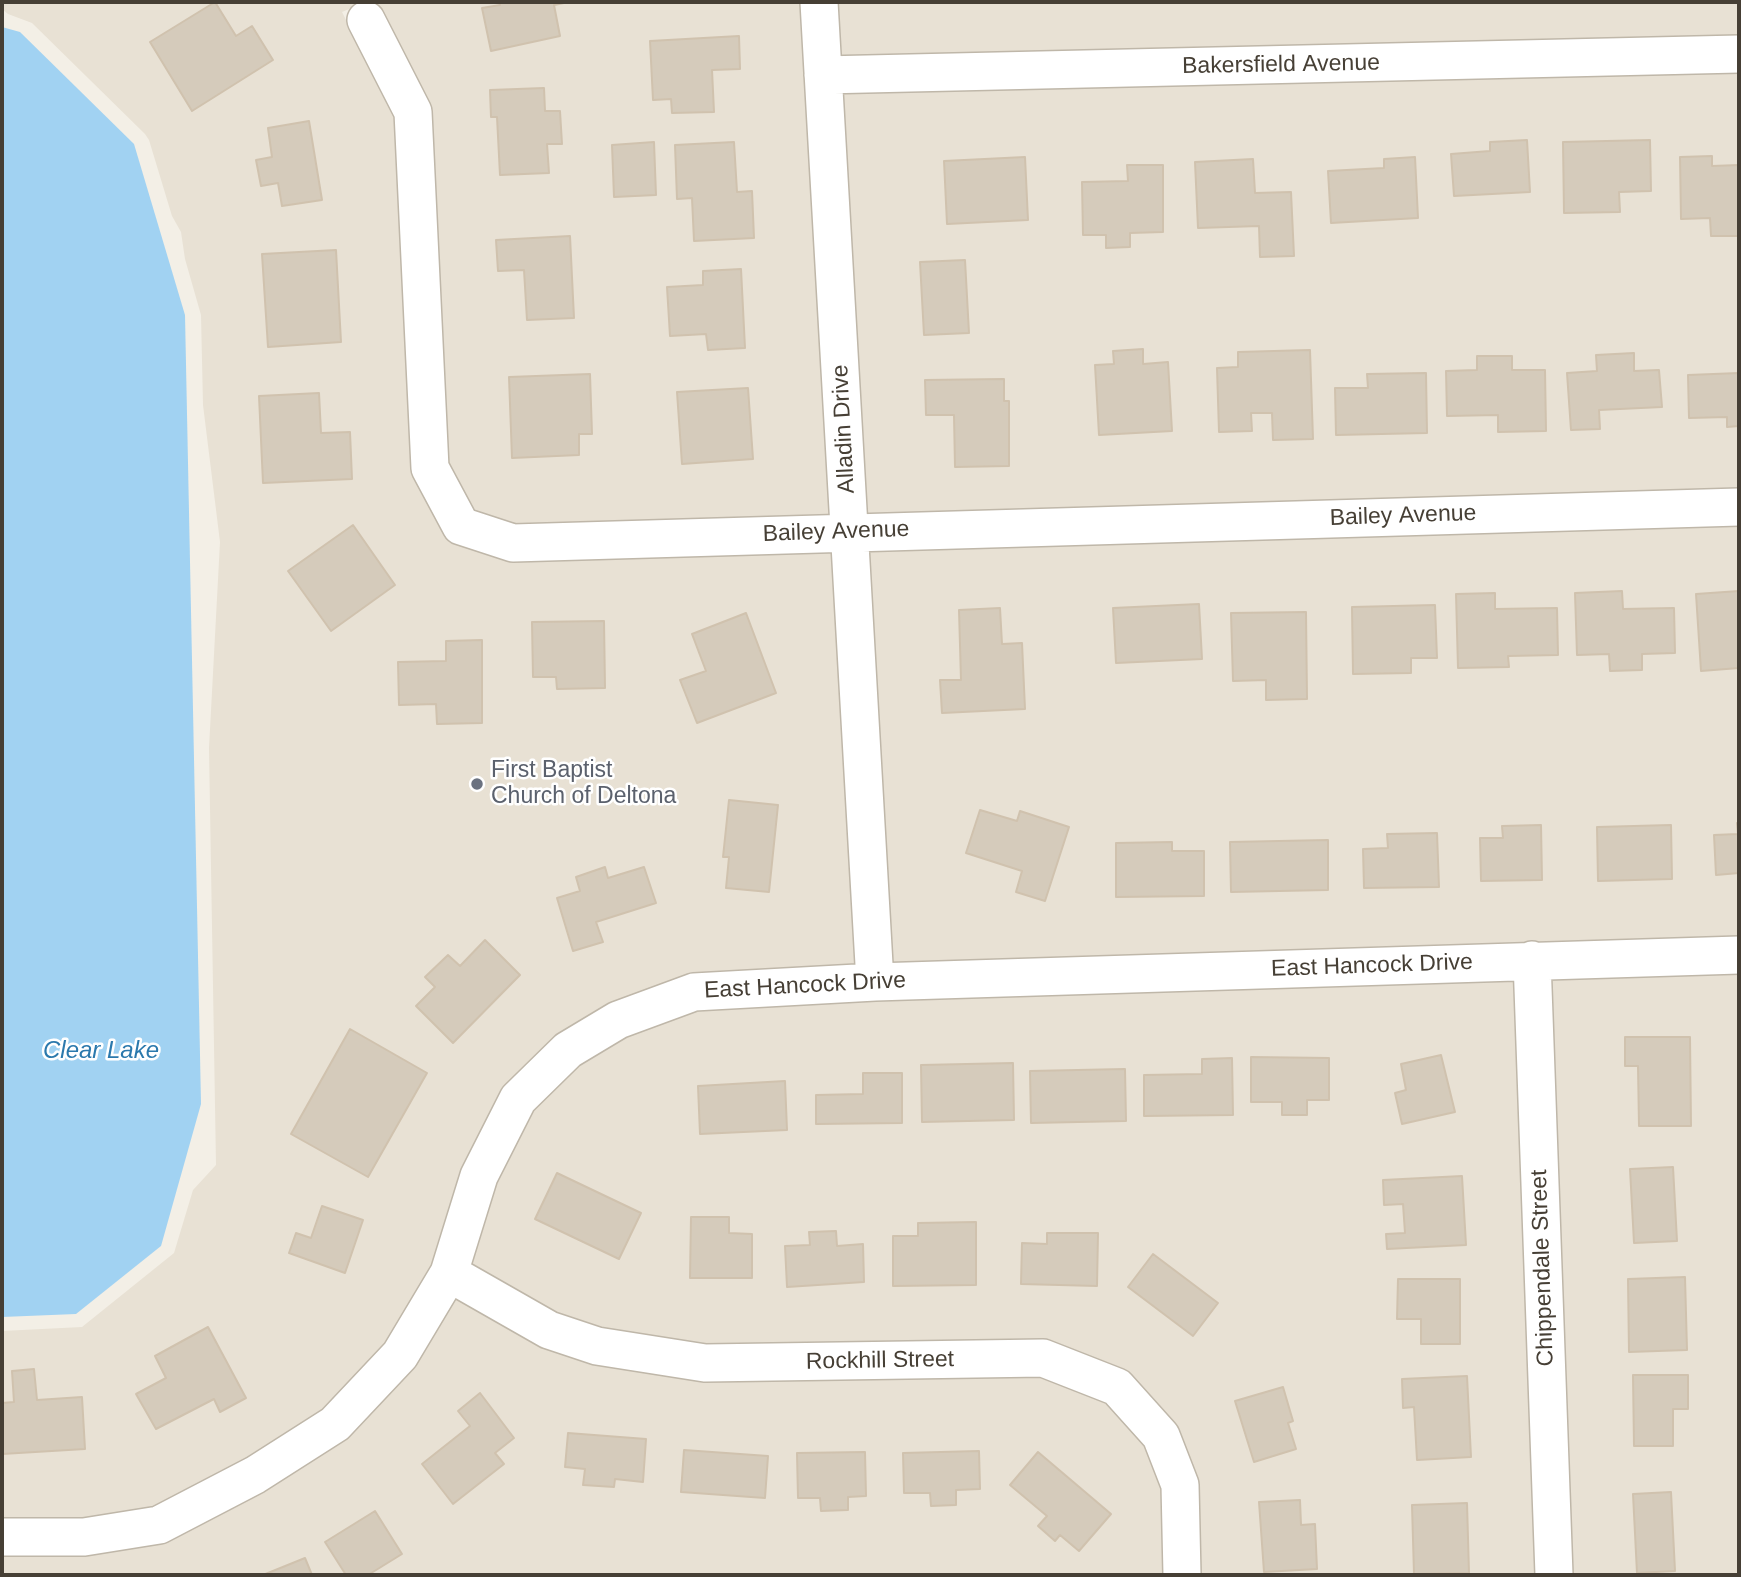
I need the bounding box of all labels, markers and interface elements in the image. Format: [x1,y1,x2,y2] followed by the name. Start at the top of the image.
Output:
[1182,49,1380,81] street label: Bakersfield Avenue
[827,364,861,494] street label: Alladin Drive
[1329,500,1477,532] street label: Bailey Avenue
[762,516,910,548] street label: Bailey Avenue
[491,757,676,811] place label: First Baptist Church of Deltona
[469,776,485,792] marker: First Baptist Church of Deltona
[1271,949,1473,983] street label: East Hancock Drive
[703,967,907,1005] street label: East Hancock Drive
[43,1037,159,1065] water label: Clear Lake
[1526,1169,1560,1367] street label: Chippendale Street
[806,1346,954,1376] street label: Rockhill Street

